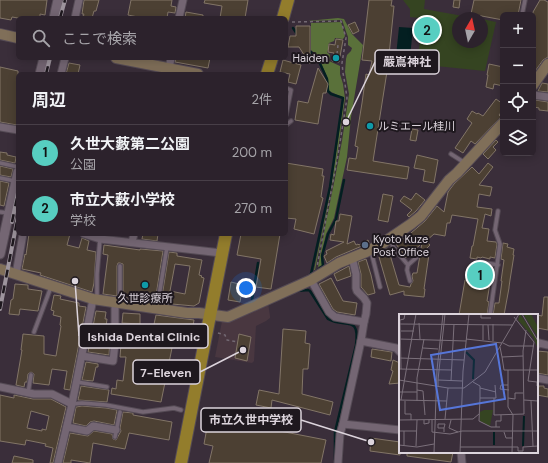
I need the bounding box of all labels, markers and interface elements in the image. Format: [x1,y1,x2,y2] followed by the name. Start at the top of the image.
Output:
[452,12,488,48] north arrow
[500,12,536,156] map controls
[500,12,536,48] button: +
[414,15,440,45] pin: 2
[16,16,288,60] search box
[30,27,52,49] icon: search
[62,29,137,49] text: ここで検索
[500,48,536,84] button: −
[375,50,439,74] callout: 嚴嶌神社
[292,51,328,65] place label: Haiden
[331,53,341,63] marker: Haiden
[383,54,431,70] text: 嚴嶌神社
[500,84,536,120] button: locate
[32,89,66,111] text: 周辺
[252,91,272,108] text: 2件
[378,119,455,133] place label: ルミエール桂川
[500,120,536,156] button: layers
[365,121,375,131] marker: ルミエール桂川
[70,134,190,154] text: 久世大藪第二公園
[43,144,47,161] text: 1
[232,144,272,161] text: 200 m
[70,156,96,173] text: 公園
[70,190,175,210] text: 市立大薮小学校
[41,200,49,217] text: 2
[234,200,272,217] text: 270 m
[70,212,96,229] text: 学校
[373,232,429,259] place label: Kyoto Kuze Post Office
[360,240,370,250] marker: Kyoto Kuze Post Office
[467,260,493,290] pin: 1
[236,278,256,298] your location
[140,280,150,290] marker: 久世診療所
[118,291,173,305] place label: 久世診療所
[399,314,538,453] inset map
[79,324,208,348] callout: Ishida Dental Clinic
[88,329,200,345] text: Ishida Dental Clinic
[133,360,200,384] callout: 7-Eleven
[140,365,192,381] text: 7-Eleven
[201,408,301,432] callout: 市立久世中学校
[209,412,293,428] text: 市立久世中学校

